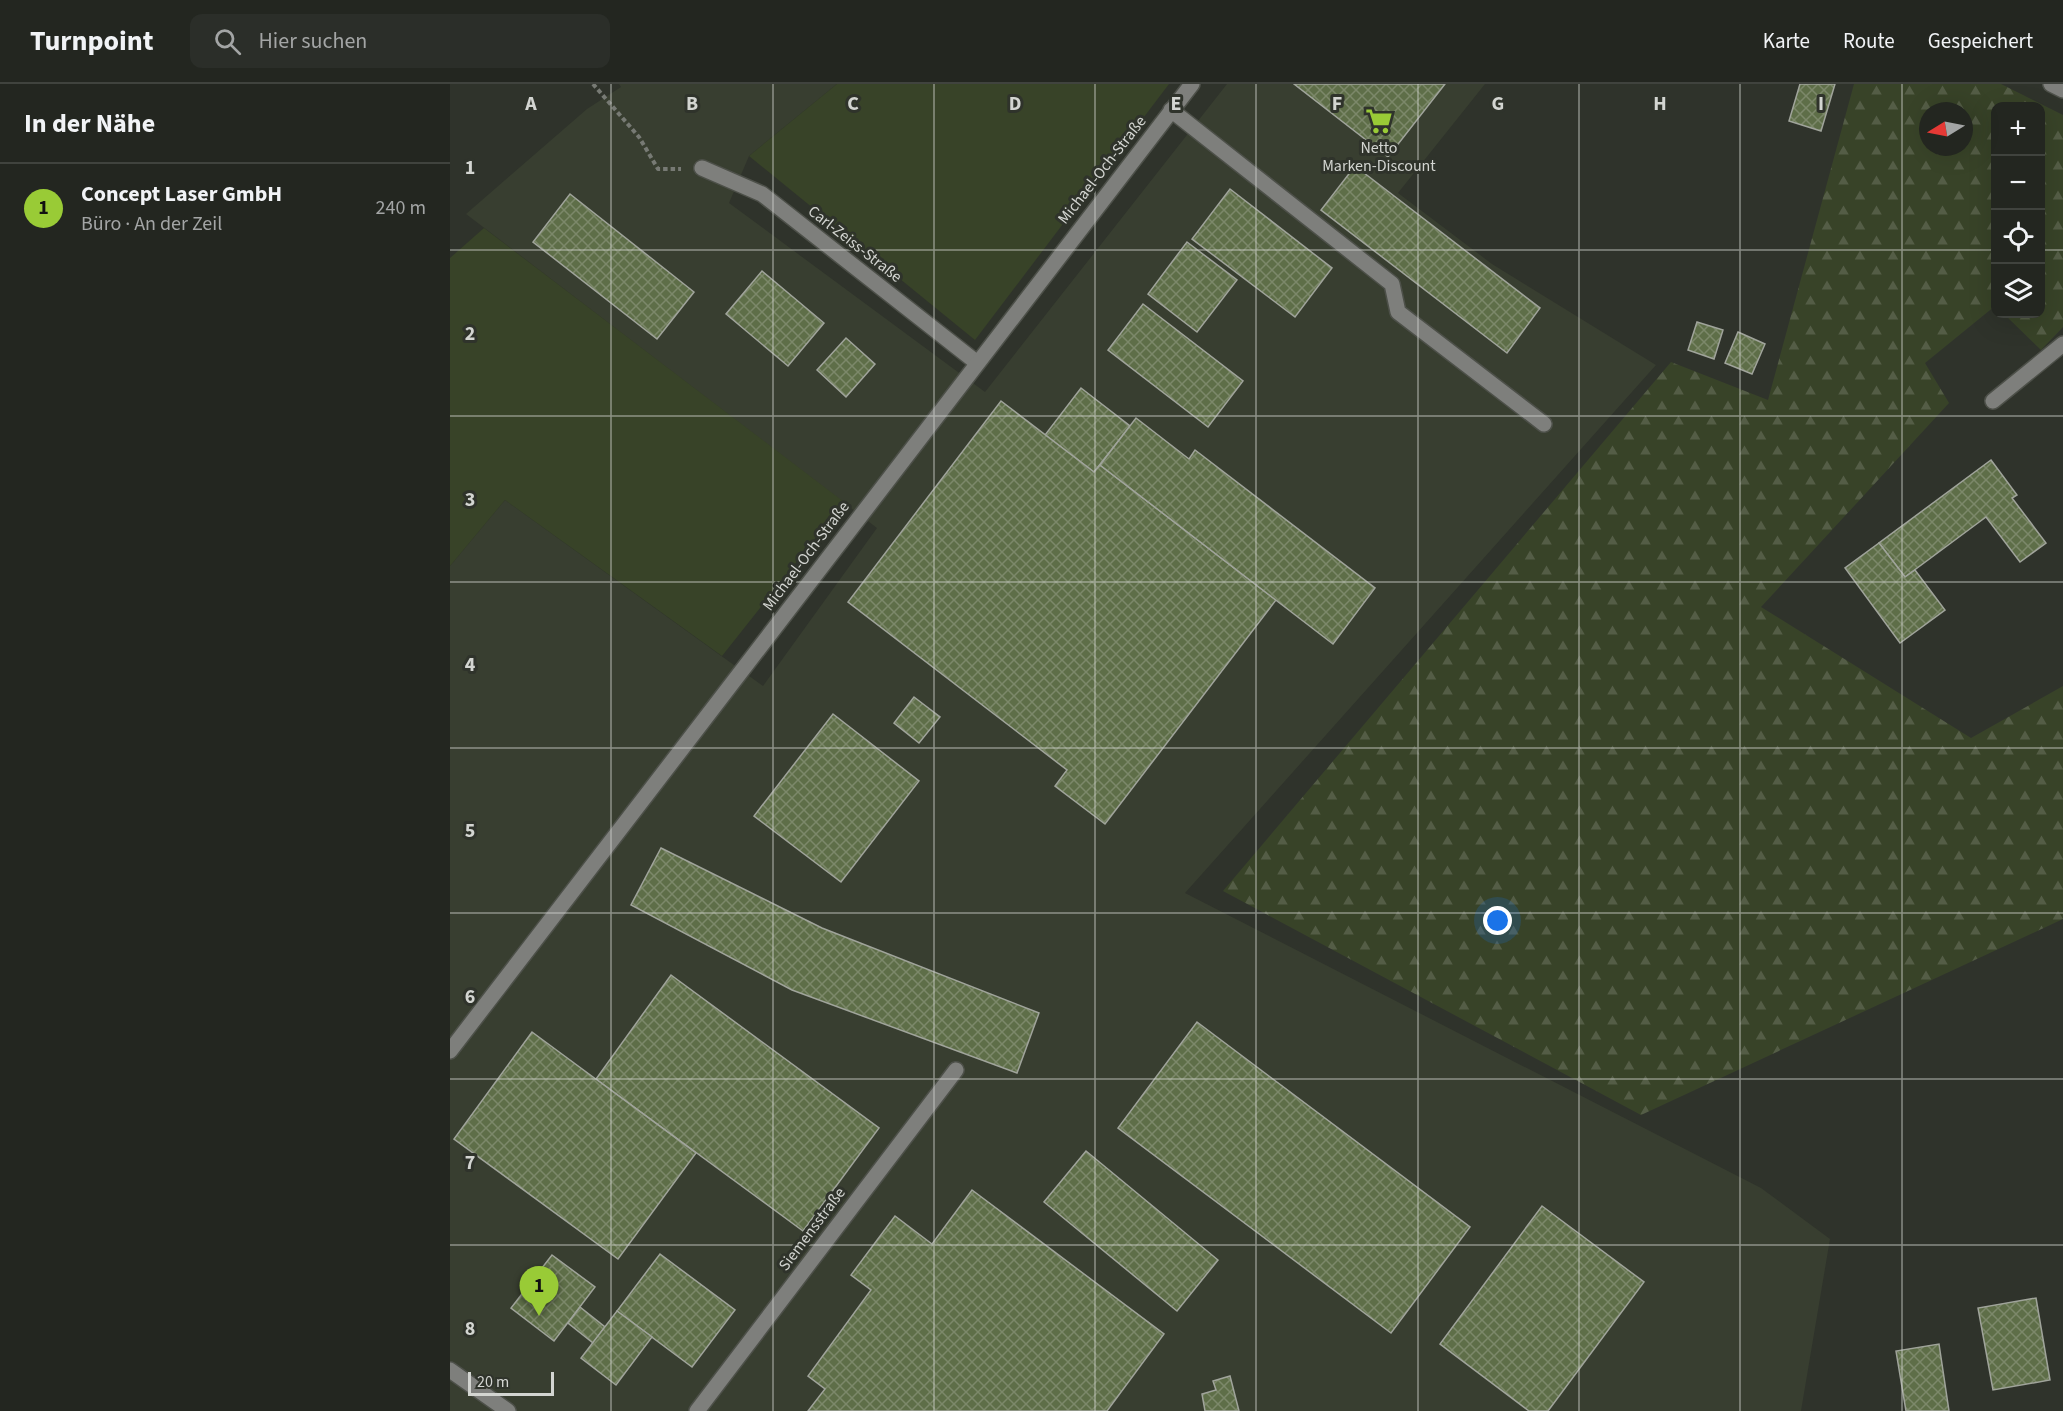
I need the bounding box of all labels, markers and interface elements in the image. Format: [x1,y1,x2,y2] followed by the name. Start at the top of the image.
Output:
[190,14,610,68] search box
[30,21,154,61] text: Turnpoint
[211,25,244,58] icon: search
[259,25,367,57] text: Hier suchen
[1763,26,1810,56] text: Karte
[1843,26,1895,56] text: Route
[1928,26,2033,56] text: Gespeichert
[524,90,537,118] text: A
[686,90,698,118] text: B
[847,90,859,118] text: C
[1009,90,1021,118] text: D
[1171,90,1181,118] text: E
[1332,90,1342,118] text: F
[1492,90,1504,118] text: G
[1653,90,1667,118] text: H
[1818,90,1824,118] text: I
[1919,102,1973,156] north arrow
[1991,102,2045,318] map controls
[1991,102,2045,156] button: +
[24,105,155,142] text: In der Nähe
[1364,106,1394,136] supermarket icon: Netto Marken-Discount
[1053,111,1151,229] street label: Michael-Och-Straße
[1322,137,1436,177] place label: Netto Marken-Discount
[465,154,475,182] text: 1
[1991,156,2045,210] button: −
[81,178,282,210] text: Concept Laser GmbH
[38,194,49,222] text: 1
[376,194,426,222] text: 240 m
[803,200,907,288] street label: Carl-Zeiss-Straße
[81,210,222,238] text: Büro · An der Zeil
[1991,210,2045,264] button: locate
[1991,264,2045,318] button: layers
[465,320,475,348] text: 2
[465,486,475,514] text: 3
[758,497,855,615] street label: Michael-Och-Straße
[465,651,476,679] text: 4
[465,817,475,845] text: 5
[1483,906,1512,935] your location
[465,983,475,1011] text: 6
[465,1149,475,1177] text: 7
[773,1183,851,1275] street label: Siemensstraße
[520,1266,559,1316] pin: 1
[465,1315,475,1343] text: 8
[468,1369,554,1396] scale bar
[477,1371,509,1393] text: 20 m

